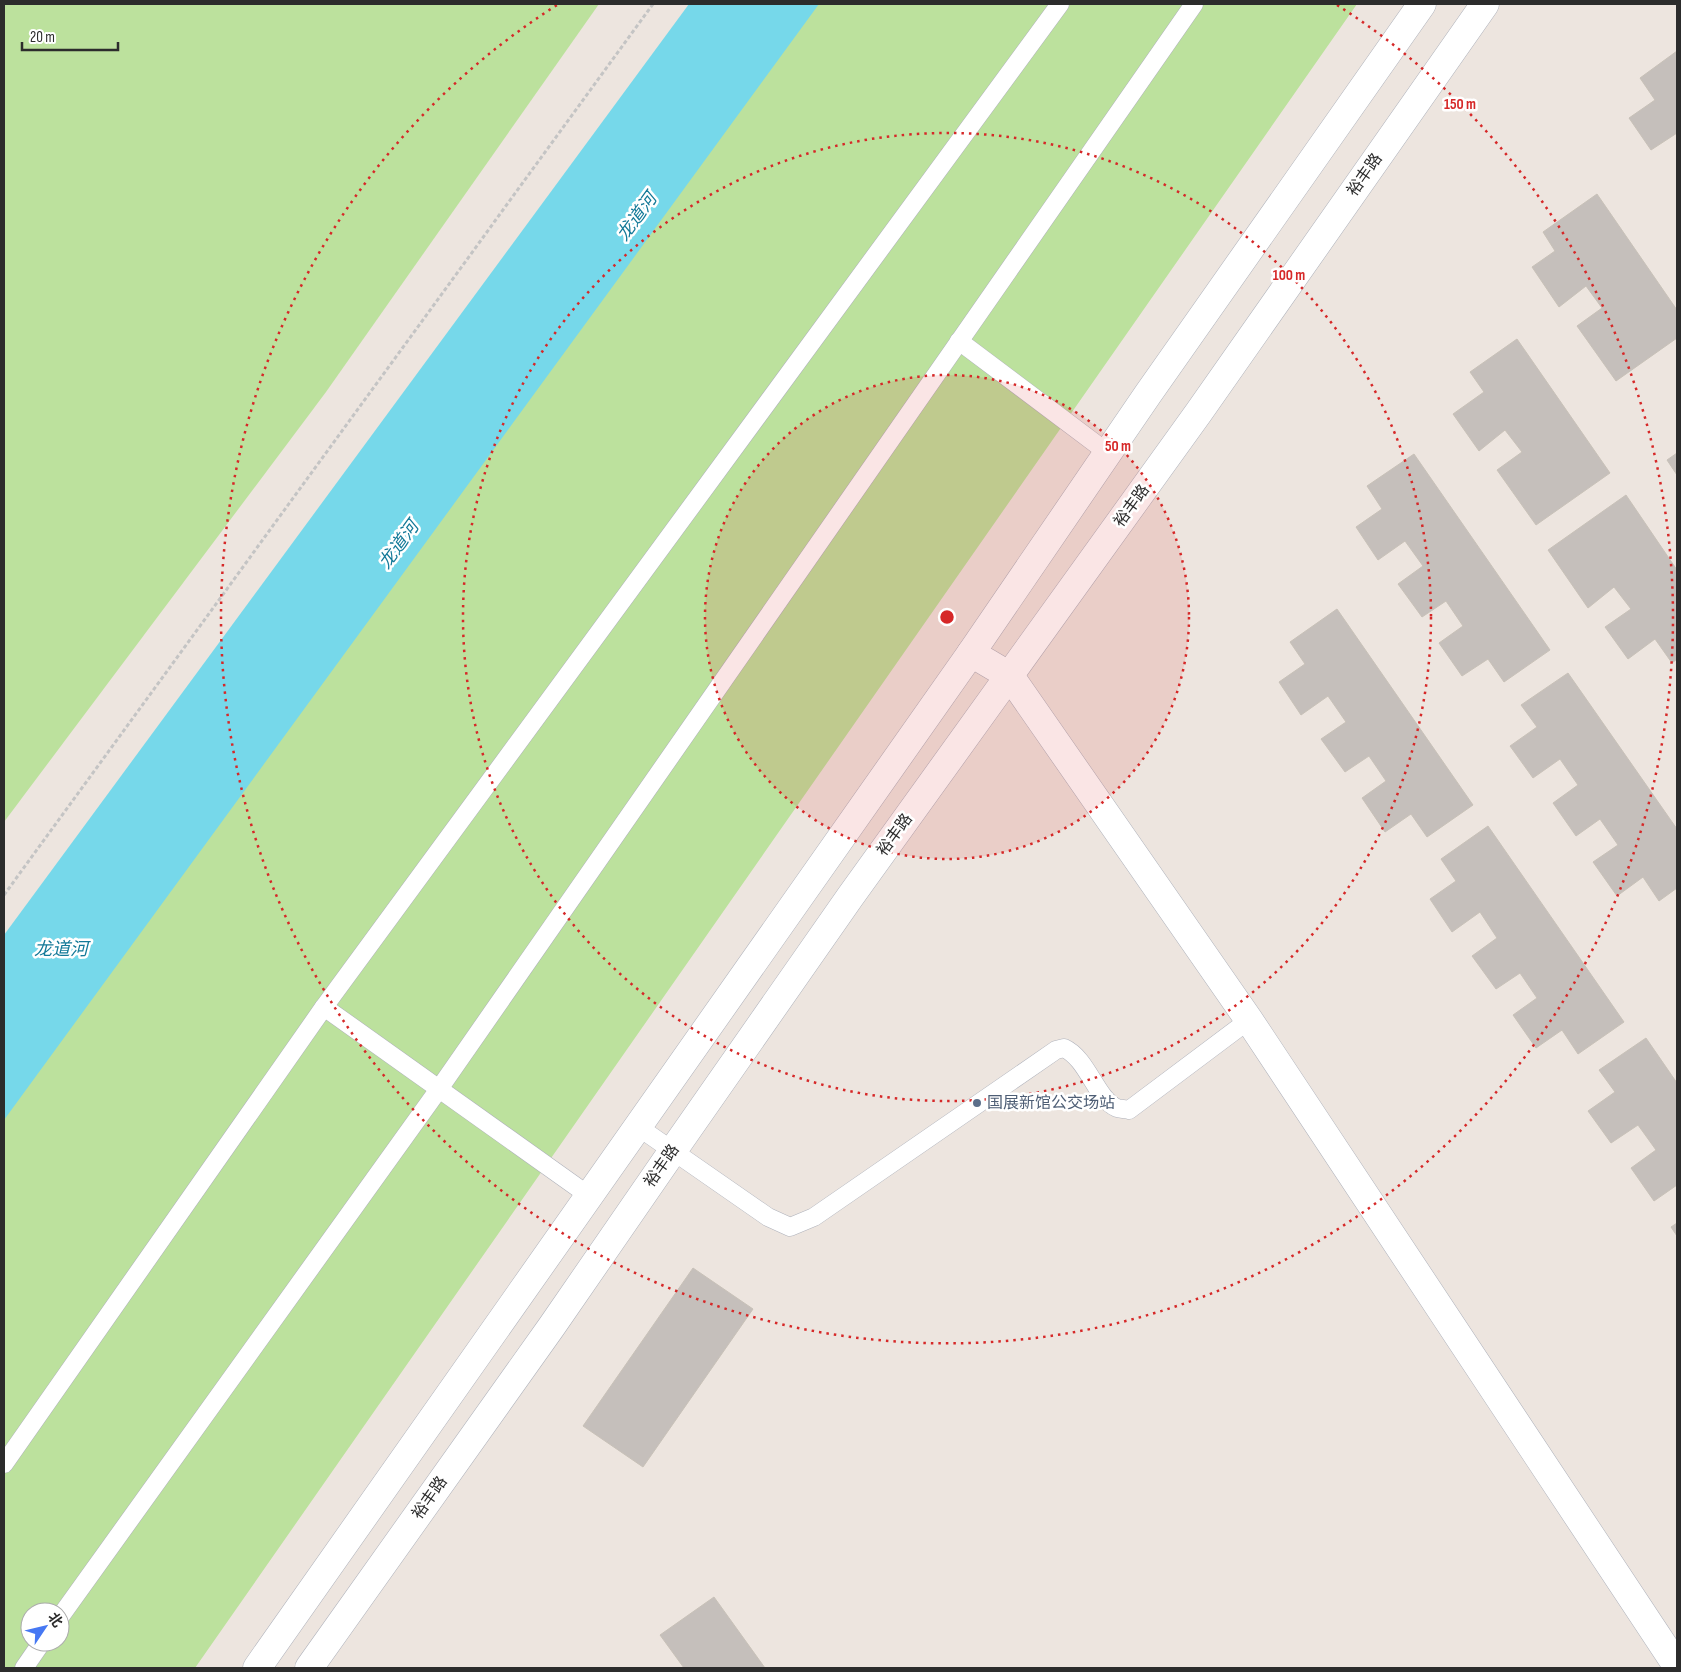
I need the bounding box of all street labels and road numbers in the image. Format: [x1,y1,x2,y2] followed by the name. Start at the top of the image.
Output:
[1343,150,1387,200] street label: 裕丰路
[1110,481,1154,531] street label: 裕丰路
[873,810,917,860] street label: 裕丰路
[640,1141,684,1191] street label: 裕丰路
[408,1473,452,1523] street label: 裕丰路

